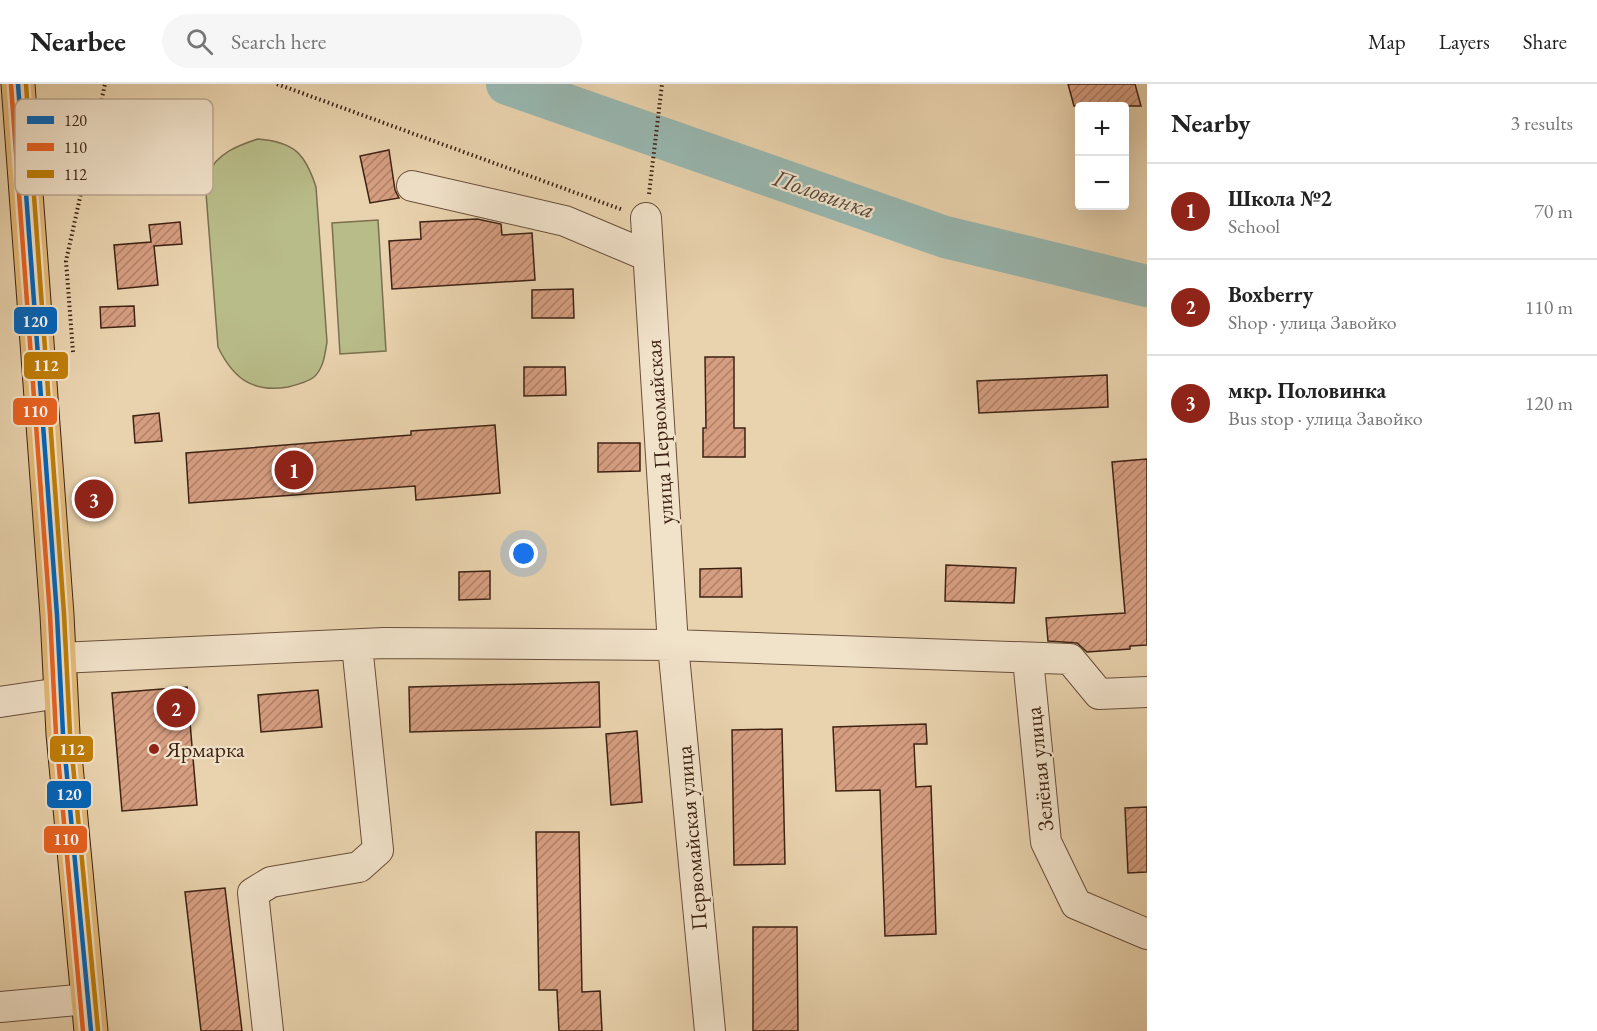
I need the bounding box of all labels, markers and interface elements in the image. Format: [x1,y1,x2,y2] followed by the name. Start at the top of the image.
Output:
[162,14,582,68] search box
[30,23,126,59] text: Nearbee
[183,25,216,58] icon: search
[231,27,326,56] text: Search here
[1368,28,1406,55] text: Map
[1439,28,1490,55] text: Layers
[1523,28,1567,55] text: Share
[15,99,213,195] legend
[1075,102,1129,210] map controls
[1075,102,1129,156] button: +
[1171,106,1251,140] text: Nearby
[64,110,87,131] text: 120
[1510,110,1573,136] text: 3 results
[64,137,87,158] text: 110
[1075,156,1129,210] button: −
[769,161,879,225] water label: Половинка
[64,164,87,185] text: 112
[1228,184,1332,213] text: Школа №2
[1185,198,1196,224] text: 1
[1534,198,1573,224] text: 70 m
[1228,213,1280,239] text: School
[1228,280,1313,309] text: Boxberry
[1185,294,1196,320] text: 2
[1525,294,1573,320] text: 110 m
[13,306,58,335] line badge: 120
[1228,309,1397,335] text: Shop · улица Завойко
[22,311,48,332] text: 120
[639,338,680,526] street label: улица Первомайская
[23,351,69,380] line badge: 112
[33,355,59,376] text: 112
[1228,376,1386,405] text: мкр. Половинка
[1185,390,1196,416] text: 3
[1525,390,1573,416] text: 120 m
[12,397,58,426] line badge: 110
[22,401,48,422] text: 110
[1228,405,1423,431] text: Bus stop · улица Завойко
[274,448,314,492] pin: 1
[74,476,113,522] pin: 3
[509,539,538,568] your location
[156,686,195,730] pin: 2
[1019,705,1060,833] street label: Зелёная улица
[49,735,94,763] line badge: 112
[165,735,245,764] place label: Ярмарка
[59,739,85,760] text: 112
[147,742,161,756] marker: Ярмарка
[669,744,714,932] street label: Первомайская улица
[46,780,92,809] line badge: 120
[56,784,82,805] text: 120
[43,825,88,854] line badge: 110
[53,829,79,850] text: 110

